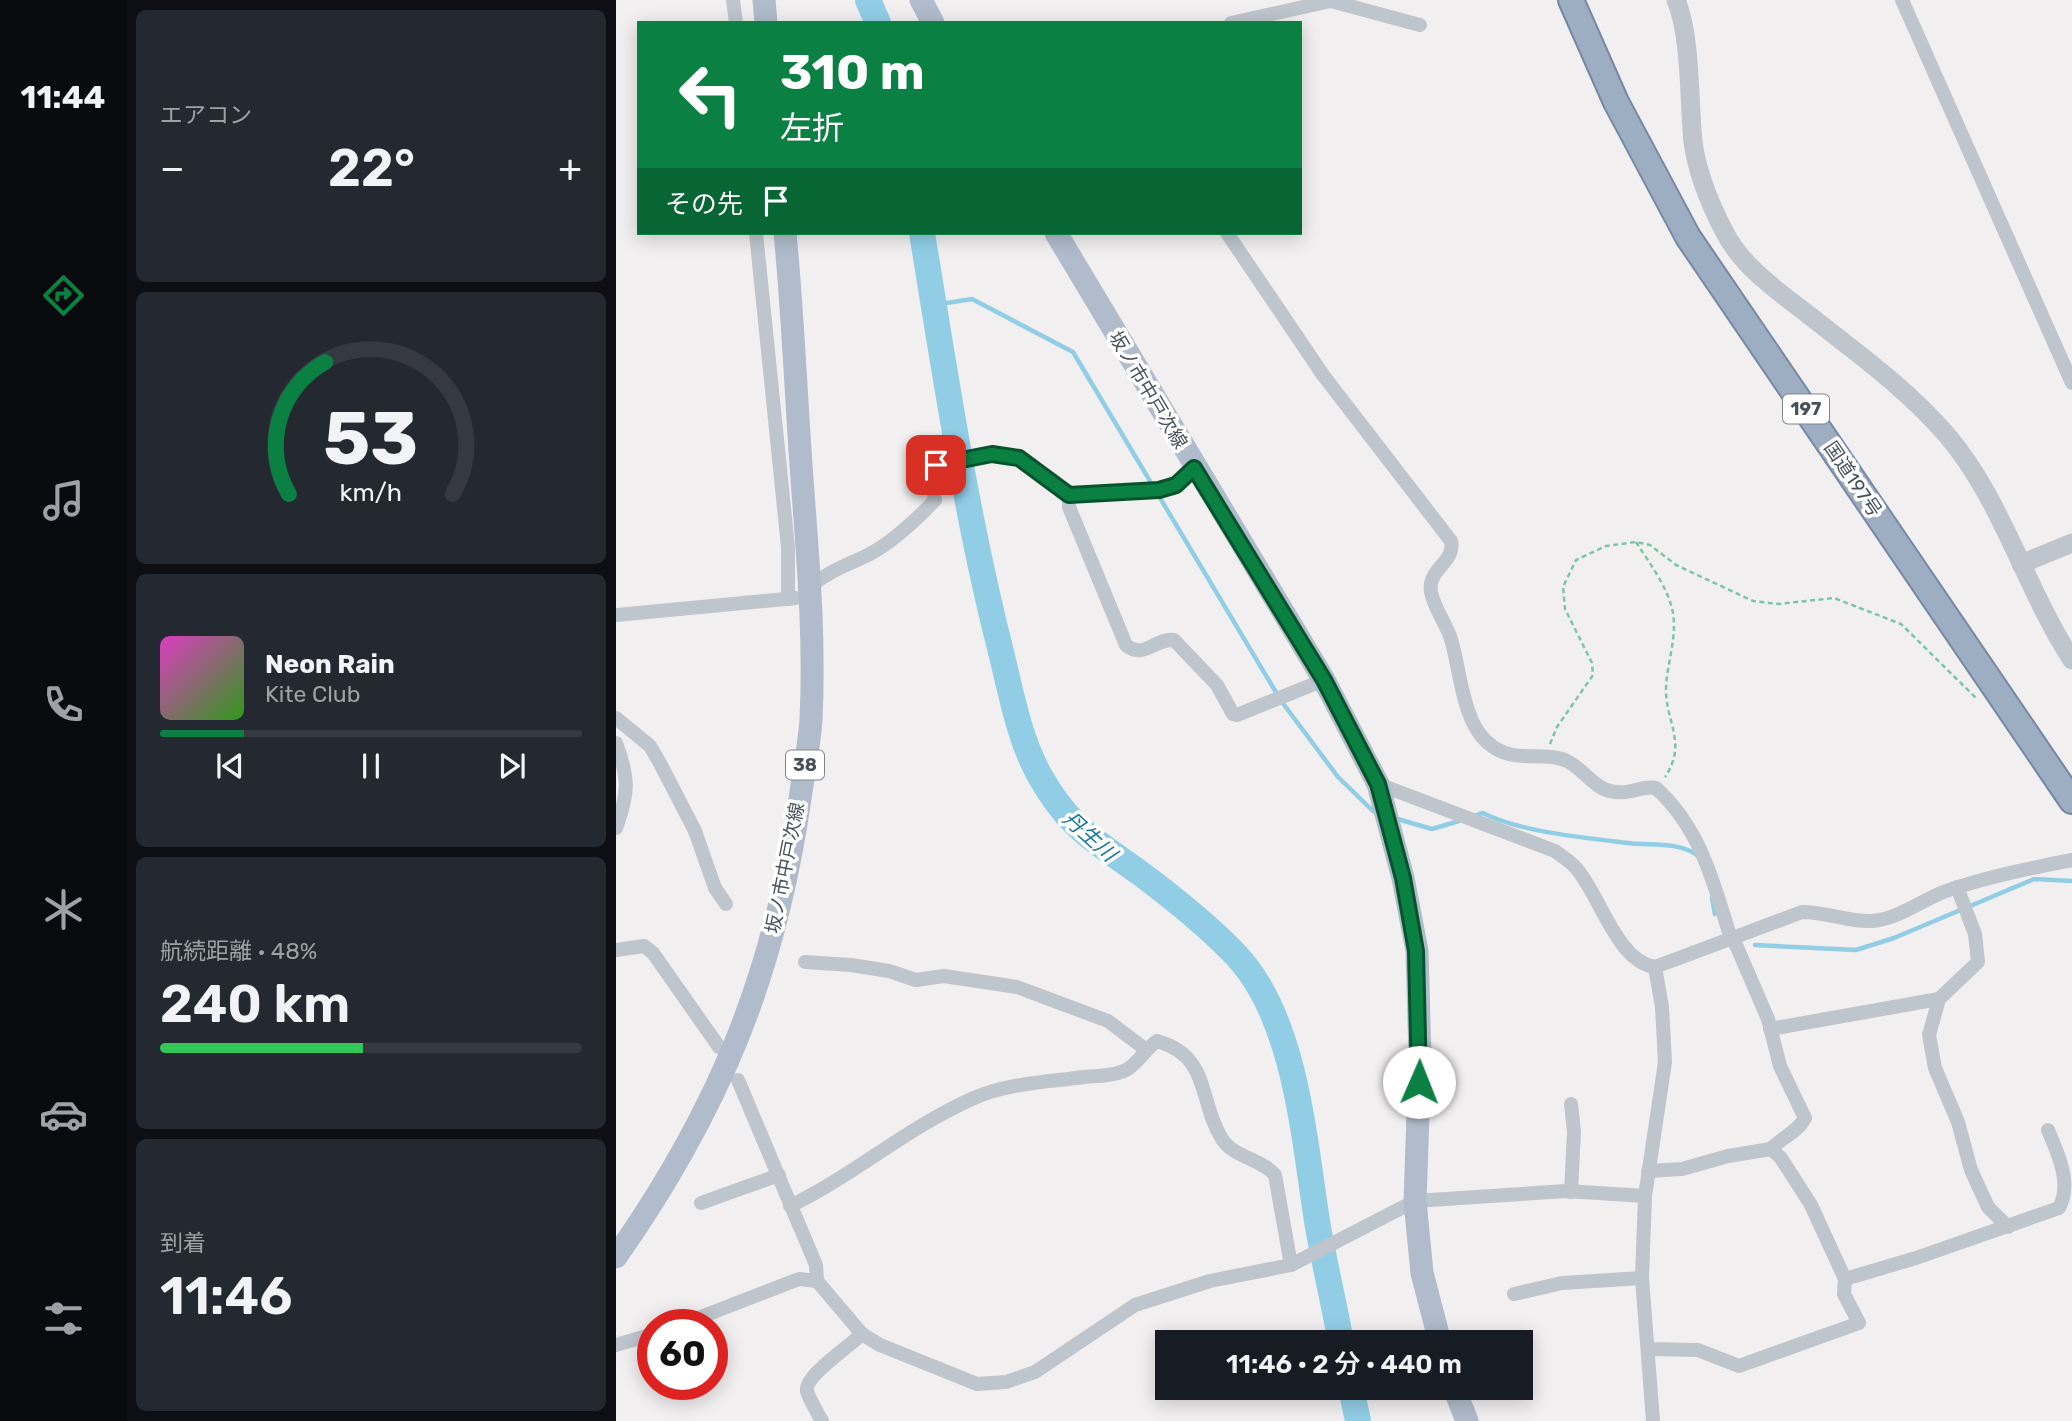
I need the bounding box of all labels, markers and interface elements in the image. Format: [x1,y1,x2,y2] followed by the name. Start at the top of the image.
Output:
[780,43,925,101] text: 310 m
[665,49,756,140] icon: left
[21,78,105,116] text: 11:44
[160,101,252,129] text: エアコン
[780,109,844,147] text: 左折
[328,137,415,199] text: 22°
[160,145,185,191] text: −
[558,145,582,191] text: +
[757,182,795,220] icon: arrive
[665,189,743,220] text: その先
[39,271,88,320] icon: directions
[1104,327,1192,453] street label: 坂ノ市中戸次線
[1783,394,1829,424] road number: 197
[324,397,419,483] text: 53
[906,435,966,495] pin
[1819,437,1887,521] street label: 国道197号
[917,446,955,484] icon: arrive
[39,476,88,525] icon: music
[340,478,402,507] text: km/h
[265,649,395,680] text: Neon Rain
[39,680,88,729] icon: phone
[265,680,360,708] text: Kite Club
[211,747,249,785] icon: previous
[352,747,390,785] icon: pause
[493,747,531,785] icon: next
[786,750,824,780] road number: 38
[761,801,809,935] street label: 坂ノ市中戸次線
[1058,806,1123,868] water label: 丹生川
[39,885,88,934] icon: climate
[160,937,317,965] text: 航続距離 · 48%
[160,973,350,1035] text: 240 km
[1382,1045,1456,1119] position arrow
[39,1090,88,1139] icon: car
[160,1229,206,1257] text: 到着
[160,1265,292,1327] text: 11:46
[39,1294,88,1343] icon: filters
[637,1309,728,1400] speed limit sign: 60
[1226,1349,1462,1380] text: 11:46 · 2 分 · 440 m

